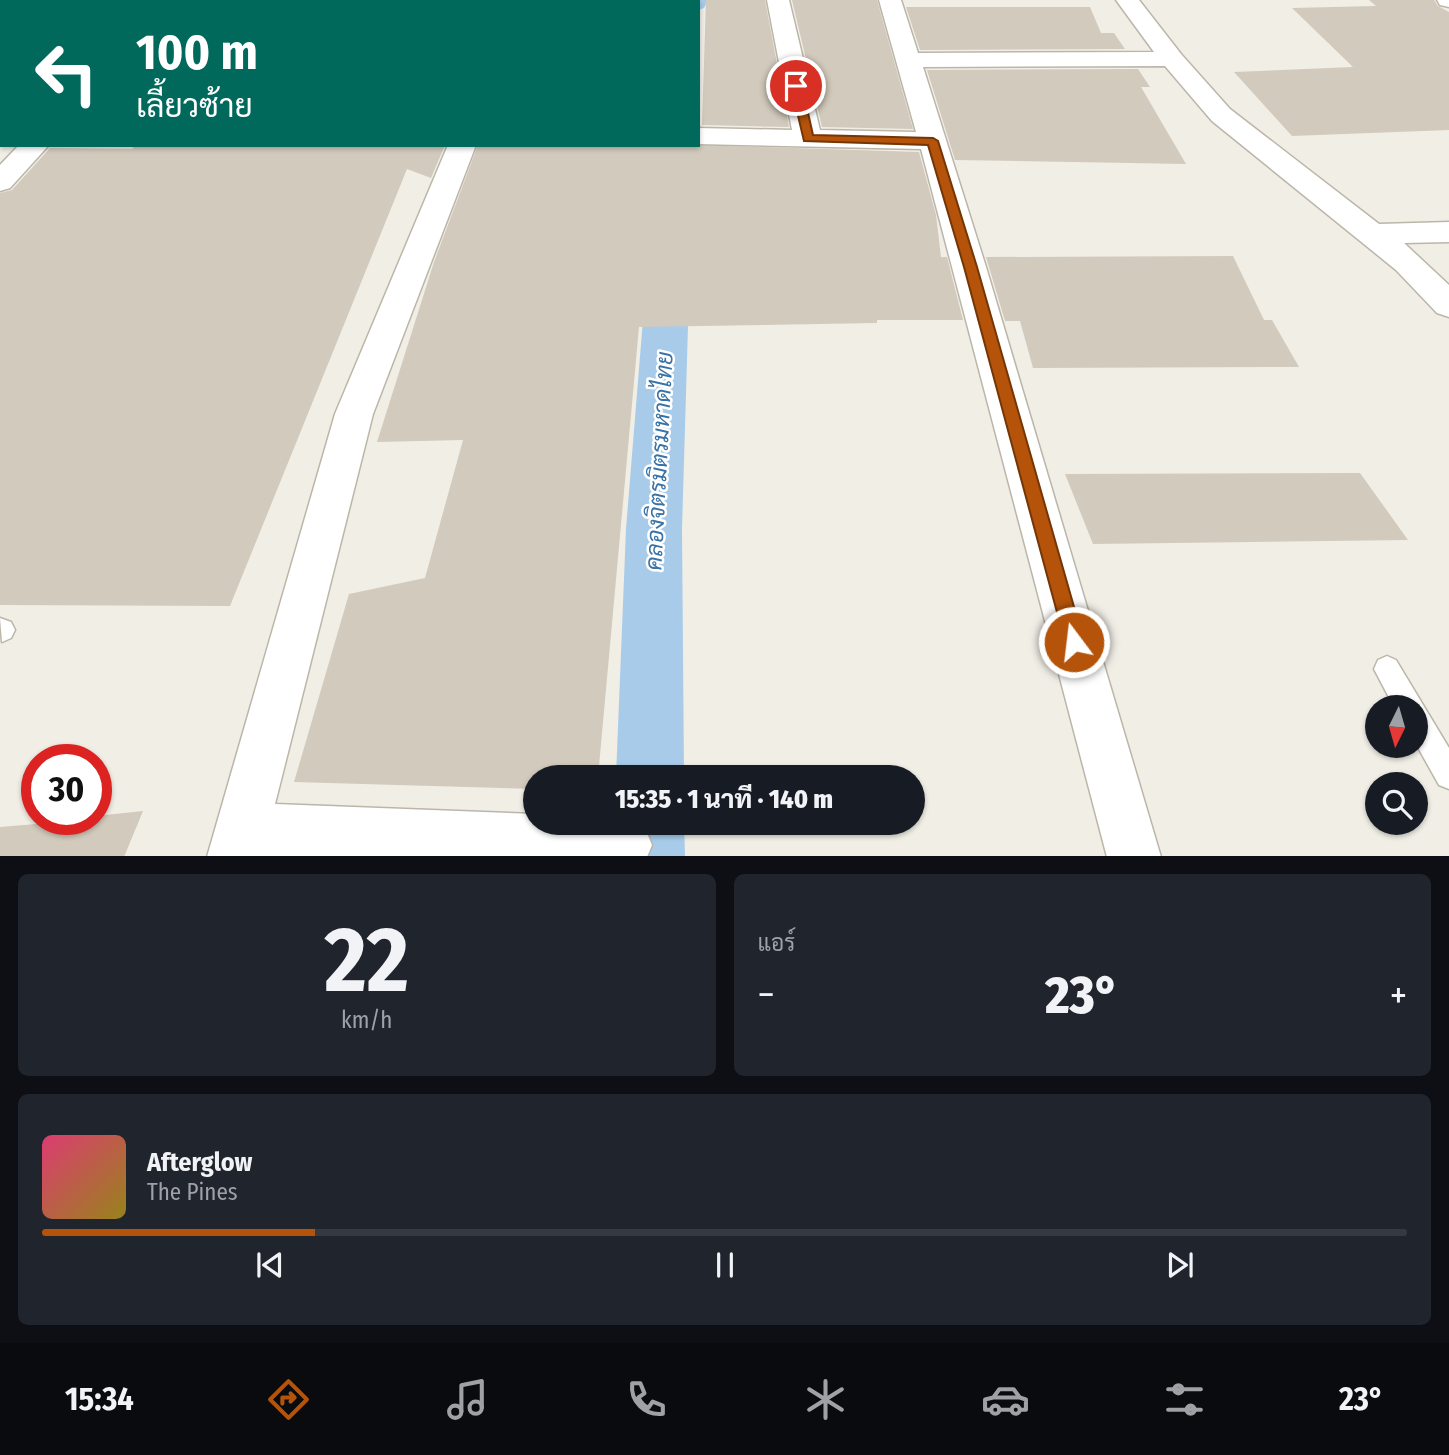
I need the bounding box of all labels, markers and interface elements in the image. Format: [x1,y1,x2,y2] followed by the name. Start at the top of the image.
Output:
[136,23,258,82] text: 100 m
[21,28,112,119] icon: left
[766,56,826,116] pin
[777,67,815,105] icon: arrive
[136,87,253,125] text: เลี้ยวซ้าย
[637,351,679,571] water label: คลองจิตรมิตรมหาดไทย
[1037,605,1111,679] position arrow
[1365,695,1428,758] north arrow
[1365,695,1428,835] map controls
[21,744,112,835] speed limit sign: 30
[1365,772,1428,835] button: search
[615,784,833,815] text: 15:35 · 1 นาที · 140 m
[325,906,409,1015] text: 22
[758,929,795,957] text: แอร์
[1045,964,1119,1027] text: 23°
[758,972,775,1018] text: −
[1390,972,1407,1018] text: +
[341,1006,392,1034] text: km/h
[147,1147,252,1178] text: Afterglow
[147,1178,238,1206] text: The Pines
[251,1246,289,1284] icon: previous
[706,1246,744,1284] icon: pause
[1161,1246,1199,1284] icon: next
[264,1375,313,1424] icon: directions
[443,1375,492,1424] icon: music
[622,1375,671,1424] icon: phone
[801,1375,850,1424] icon: climate
[981,1375,1030,1424] icon: car
[1160,1375,1209,1424] icon: filters
[65,1380,134,1418] text: 15:34
[1339,1380,1384,1418] text: 23°

